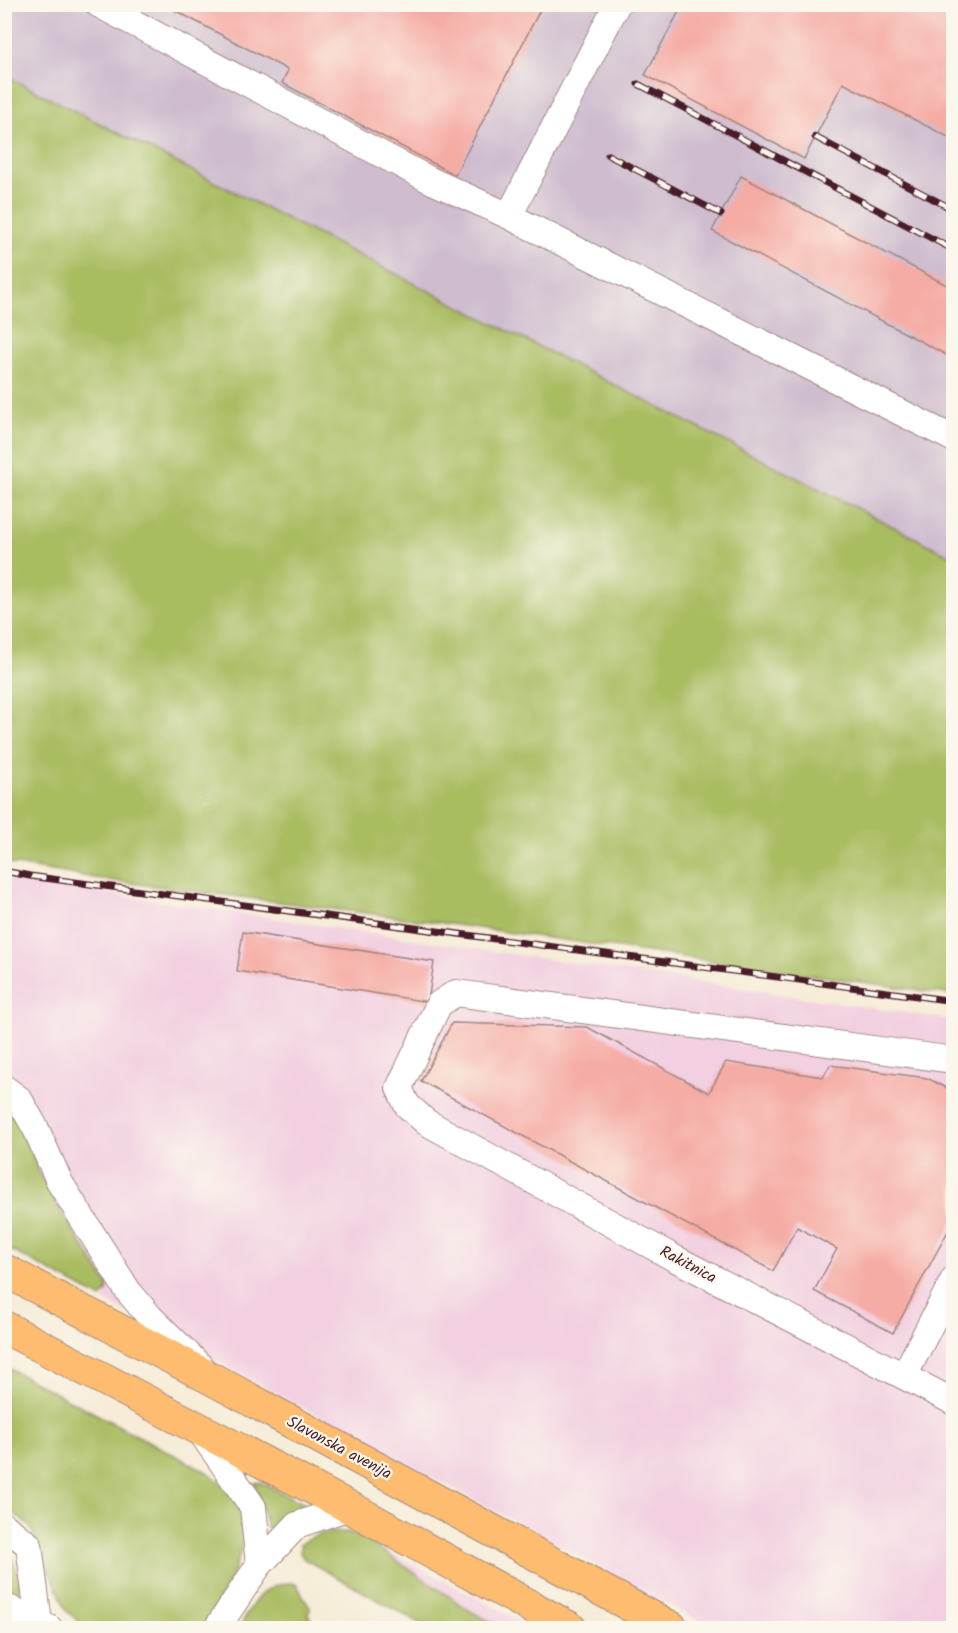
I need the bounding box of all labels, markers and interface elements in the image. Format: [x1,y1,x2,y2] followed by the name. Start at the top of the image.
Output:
[655,1240,721,1290] street label: Rakitnica
[282,1410,396,1486] street label: Slavonska avenija

